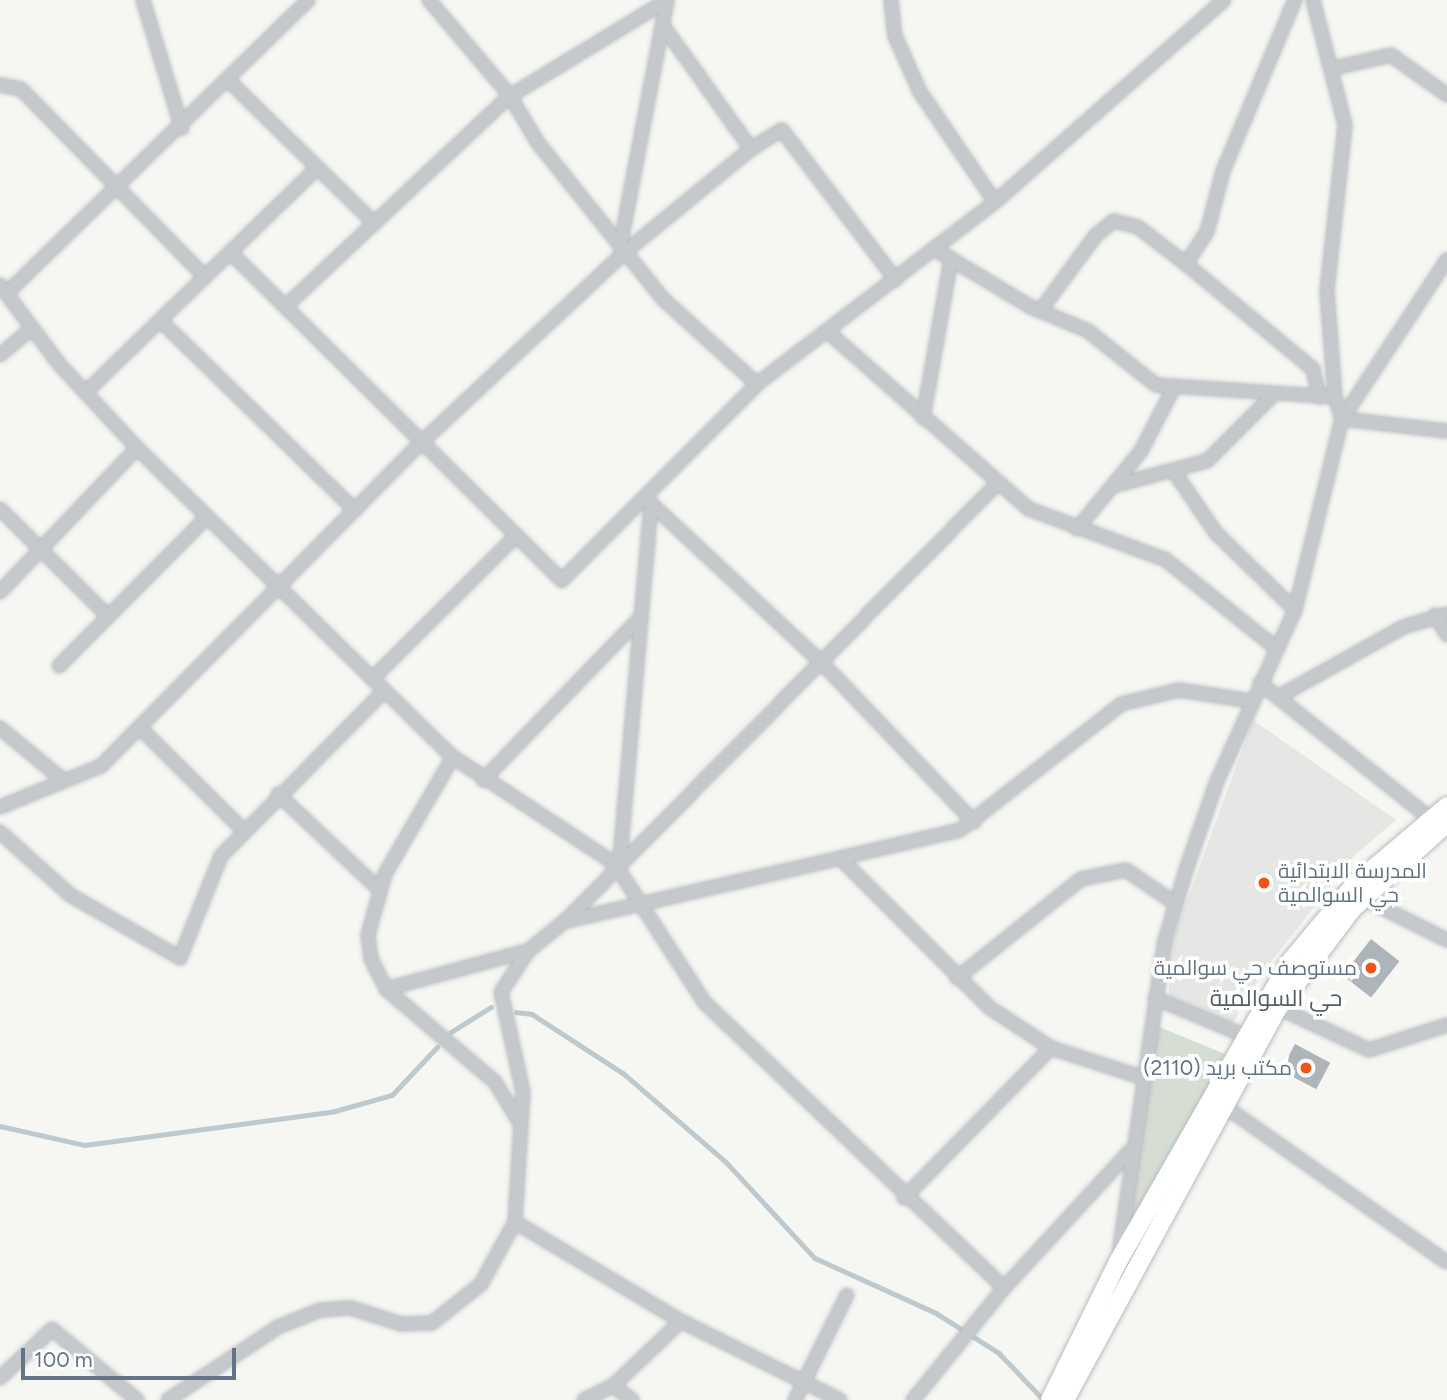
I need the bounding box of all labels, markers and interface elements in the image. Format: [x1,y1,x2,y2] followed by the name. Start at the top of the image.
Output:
[1278,858,1427,908] place label: المدرسة الابتدائية حي السوالمية
[1256,875,1272,891] marker: المدرسة الابتدائية حي السوالمية
[1154,955,1357,981] place label: مستوصف حي سوالمية
[1363,960,1379,976] marker: مستوصف حي سوالمية
[1210,984,1342,1012] district label: حي السوالمية
[1143,1055,1292,1081] place label: مكتب بريد (2110)
[1298,1060,1314,1076] marker: مكتب بريد (2110)
[24,1334,240,1378] scale bar
[34,1347,93,1372] text: 100 m

